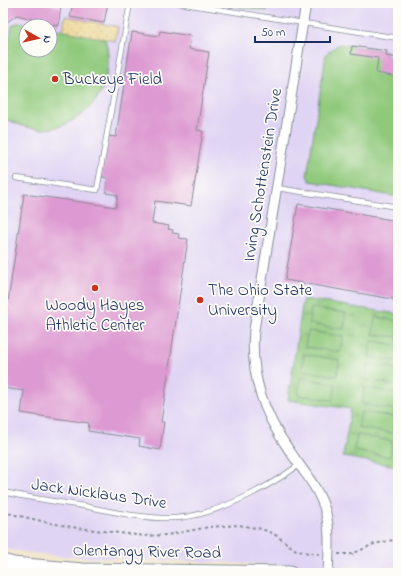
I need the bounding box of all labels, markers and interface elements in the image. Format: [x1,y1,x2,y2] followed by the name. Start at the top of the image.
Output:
[18,18,58,58] north arrow
[255,18,330,44] scale bar
[261,24,285,42] text: 50 m
[38,34,55,44] text: N
[62,67,163,93] place label: Buckeye Field
[50,74,60,84] marker: Buckeye Field
[237,86,291,264] street label: Irving Schottenstein Drive
[208,278,313,324] place label: The Ohio State University
[90,283,100,293] marker: Woody Hayes Athletic Center
[45,293,145,338] place label: Woody Hayes Athletic Center
[195,295,205,305] marker: The Ohio State University
[30,472,169,516] street label: Jack Nicklaus Drive
[73,538,222,568] street label: Olentangy River Road

